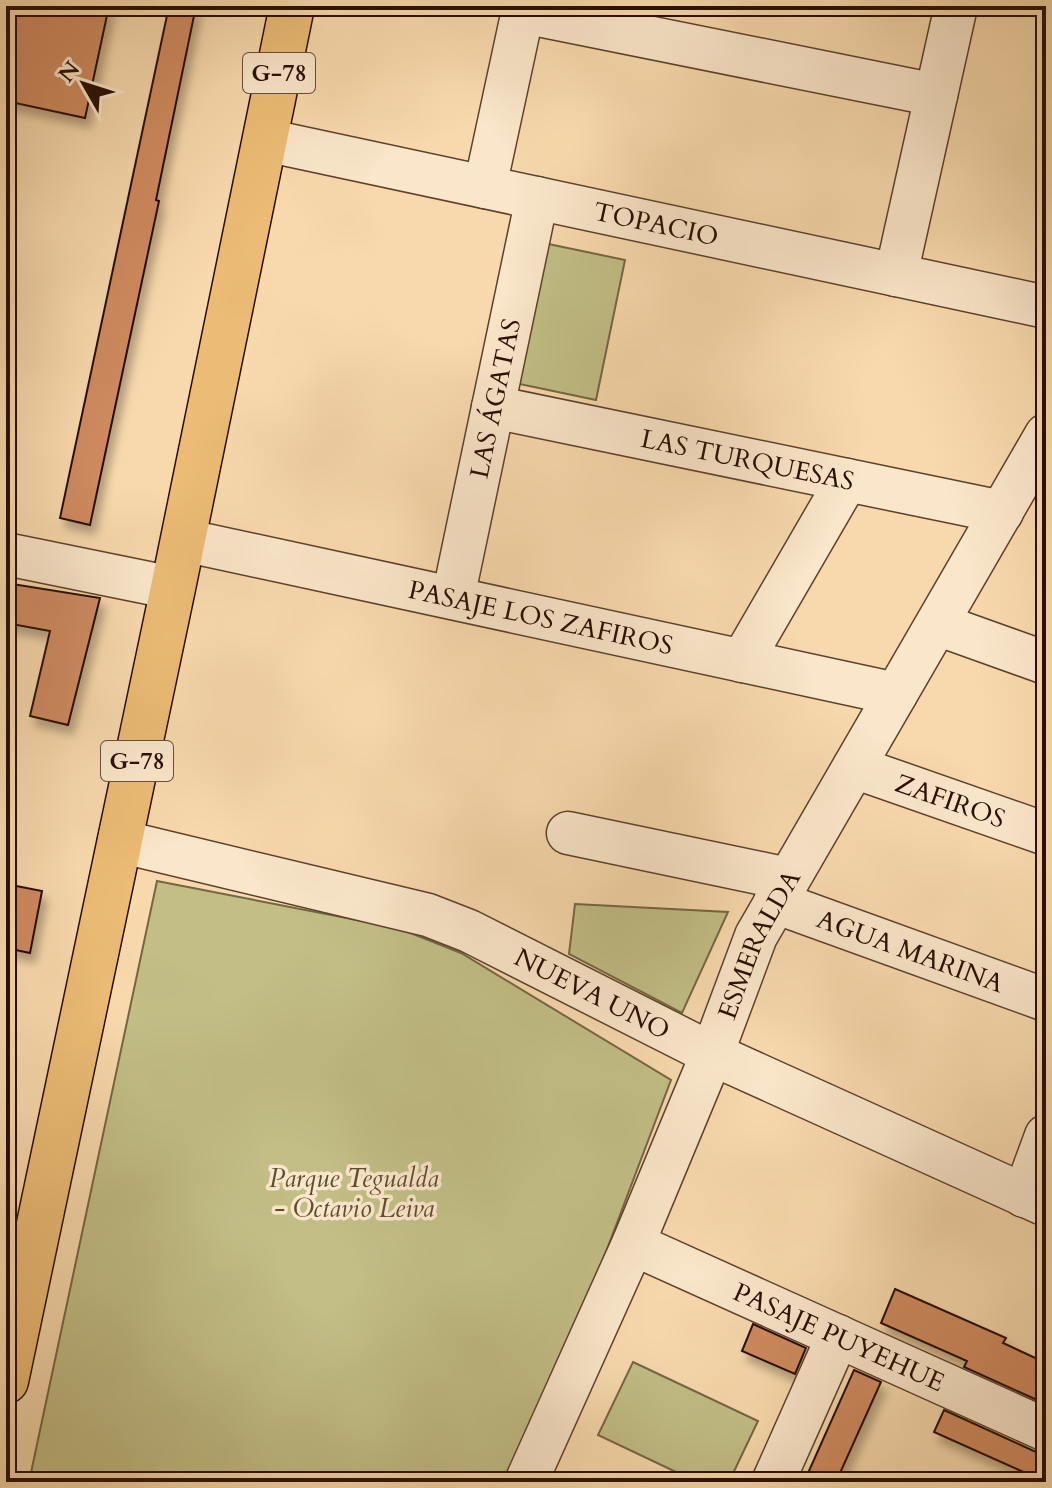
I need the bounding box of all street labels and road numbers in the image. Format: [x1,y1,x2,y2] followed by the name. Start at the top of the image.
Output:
[243,53,315,93] road number: G-78
[591,193,722,254] street label: TOPACIO
[461,315,529,481] street label: LAS ÁGATAS
[638,420,857,499] street label: LAS TURQUESAS
[405,572,676,663] street label: PASAJE LOS ZAFIROS
[101,741,173,781] road number: G-78
[891,765,1010,836] street label: ZAFIROS
[709,863,809,1024] street label: ESMERALDA
[812,901,1009,1001] street label: AGUA MARINA
[509,939,676,1047] street label: NUEVA UNO
[728,1274,950,1400] street label: PASAJE PUYEHUE

